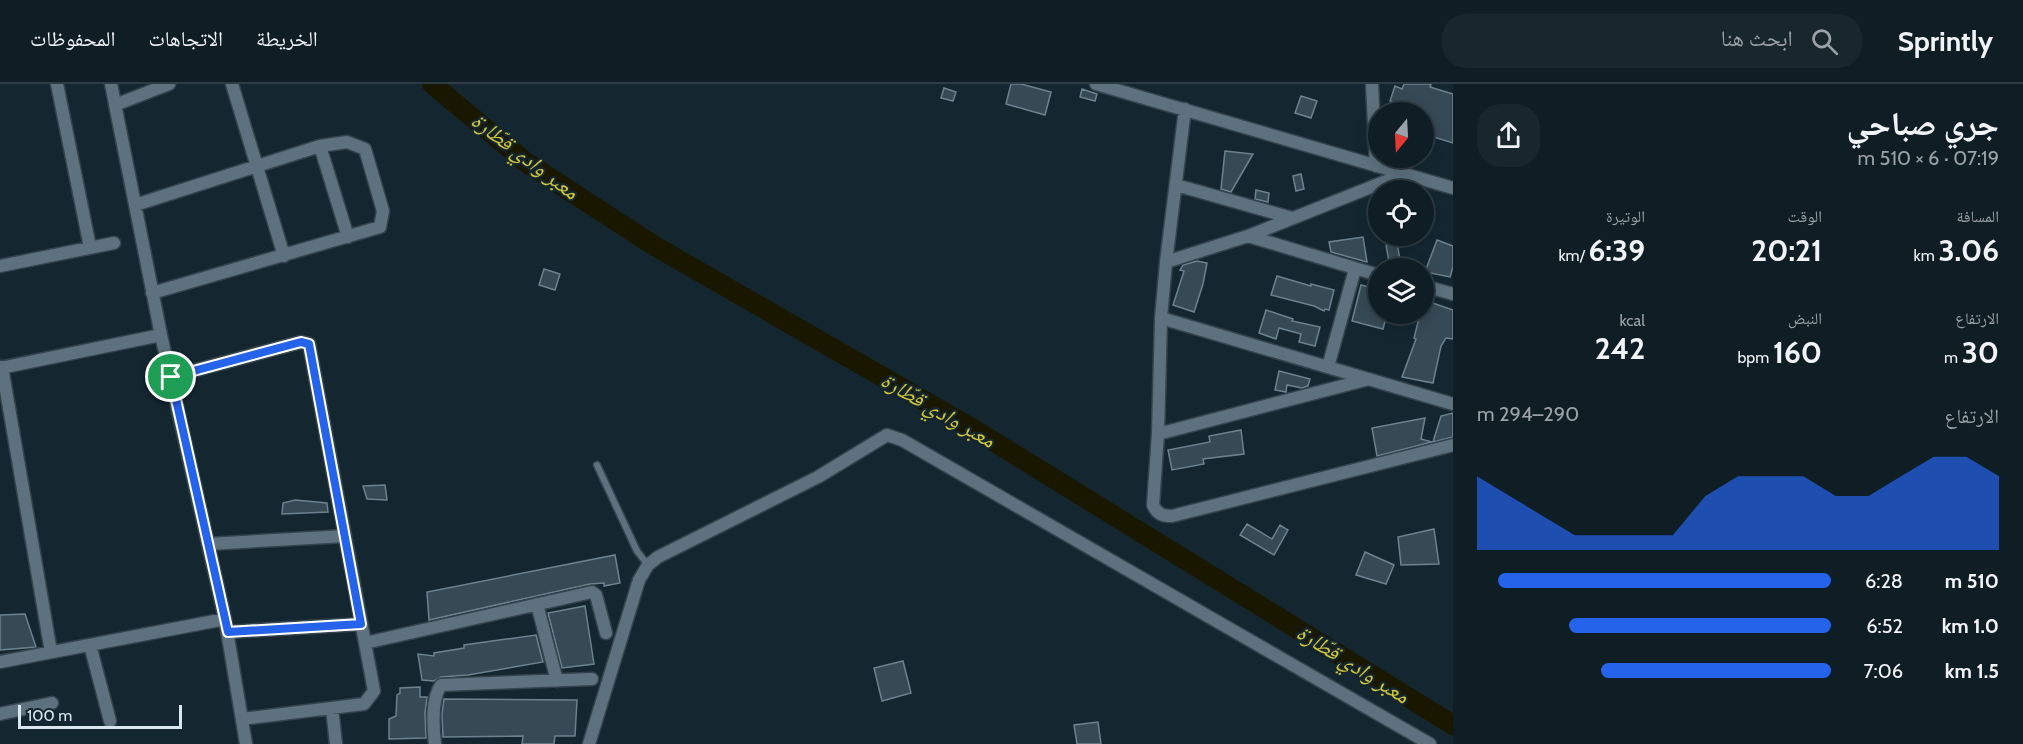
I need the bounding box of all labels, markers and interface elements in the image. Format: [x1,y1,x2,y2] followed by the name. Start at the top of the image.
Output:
[1442,14,1862,68] search box
[1898,24,1993,58] text: Sprintly
[1721,25,1793,52] text: ابحث هنا
[1808,25,1841,58] icon: search
[30,26,115,51] text: المحفوظات
[148,26,223,51] text: الاتجاهات
[256,26,318,51] text: الخريطة
[1368,102,1434,168] north arrow
[1368,102,1434,324] map controls
[1847,103,1999,143] text: جري صباحي
[1477,104,1540,167] button: share
[464,107,584,208] water label: معبر وادي قطّارة
[1858,146,1999,170] text: 07:19 · 6 × 510 m
[1368,180,1434,246] button: locate
[1606,207,1645,226] text: الوتيرة
[1788,207,1822,226] text: الوقت
[1957,207,1999,226] text: المسافة
[1588,232,1645,269] text: 6:39
[1751,232,1822,269] text: 20:21
[1938,232,1999,269] text: 3.06
[1558,246,1588,265] text: /km
[1914,246,1938,265] text: km
[1368,258,1434,324] button: layers
[1788,309,1822,328] text: النبض
[1955,309,1999,328] text: الارتفاع
[1619,311,1645,330] text: kcal
[1595,330,1645,367] text: 242
[1773,334,1822,371] text: 160
[1962,334,1999,371] text: 30
[1737,348,1773,367] text: bpm
[1944,348,1962,367] text: m
[145,351,196,402] pin
[154,360,187,393] icon: arrive
[874,366,1000,457] water label: معبر وادي قطّارة
[1477,402,1579,426] text: 290–294 m
[1944,404,1999,428] text: الارتفاع
[1865,569,1903,593] text: 6:28
[1945,569,1999,593] text: 510 m
[1866,614,1903,638] text: 6:52
[1942,614,1999,638] text: 1.0 km
[1290,619,1414,712] water label: معبر وادي قطّارة
[1863,659,1903,683] text: 7:06
[1945,659,1999,683] text: 1.5 km
[18,702,182,730] scale bar
[27,706,72,725] text: 100 m

